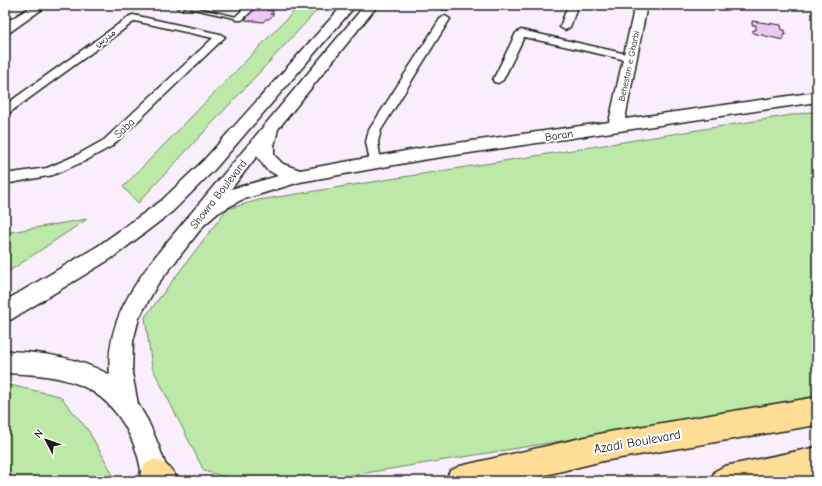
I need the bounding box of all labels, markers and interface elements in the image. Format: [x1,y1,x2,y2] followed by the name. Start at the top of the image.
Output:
[93,27,118,50] street label: مدرس
[617,30,641,102] street label: Behestan e Gharbi
[111,116,137,141] street label: Saba
[544,127,574,144] street label: ‌‌Baran
[187,157,249,231] street label: Showra Boulevard
[26,420,66,460] north arrow
[592,426,682,457] street label: َAzadi Boulevard
[32,427,46,441] text: N

